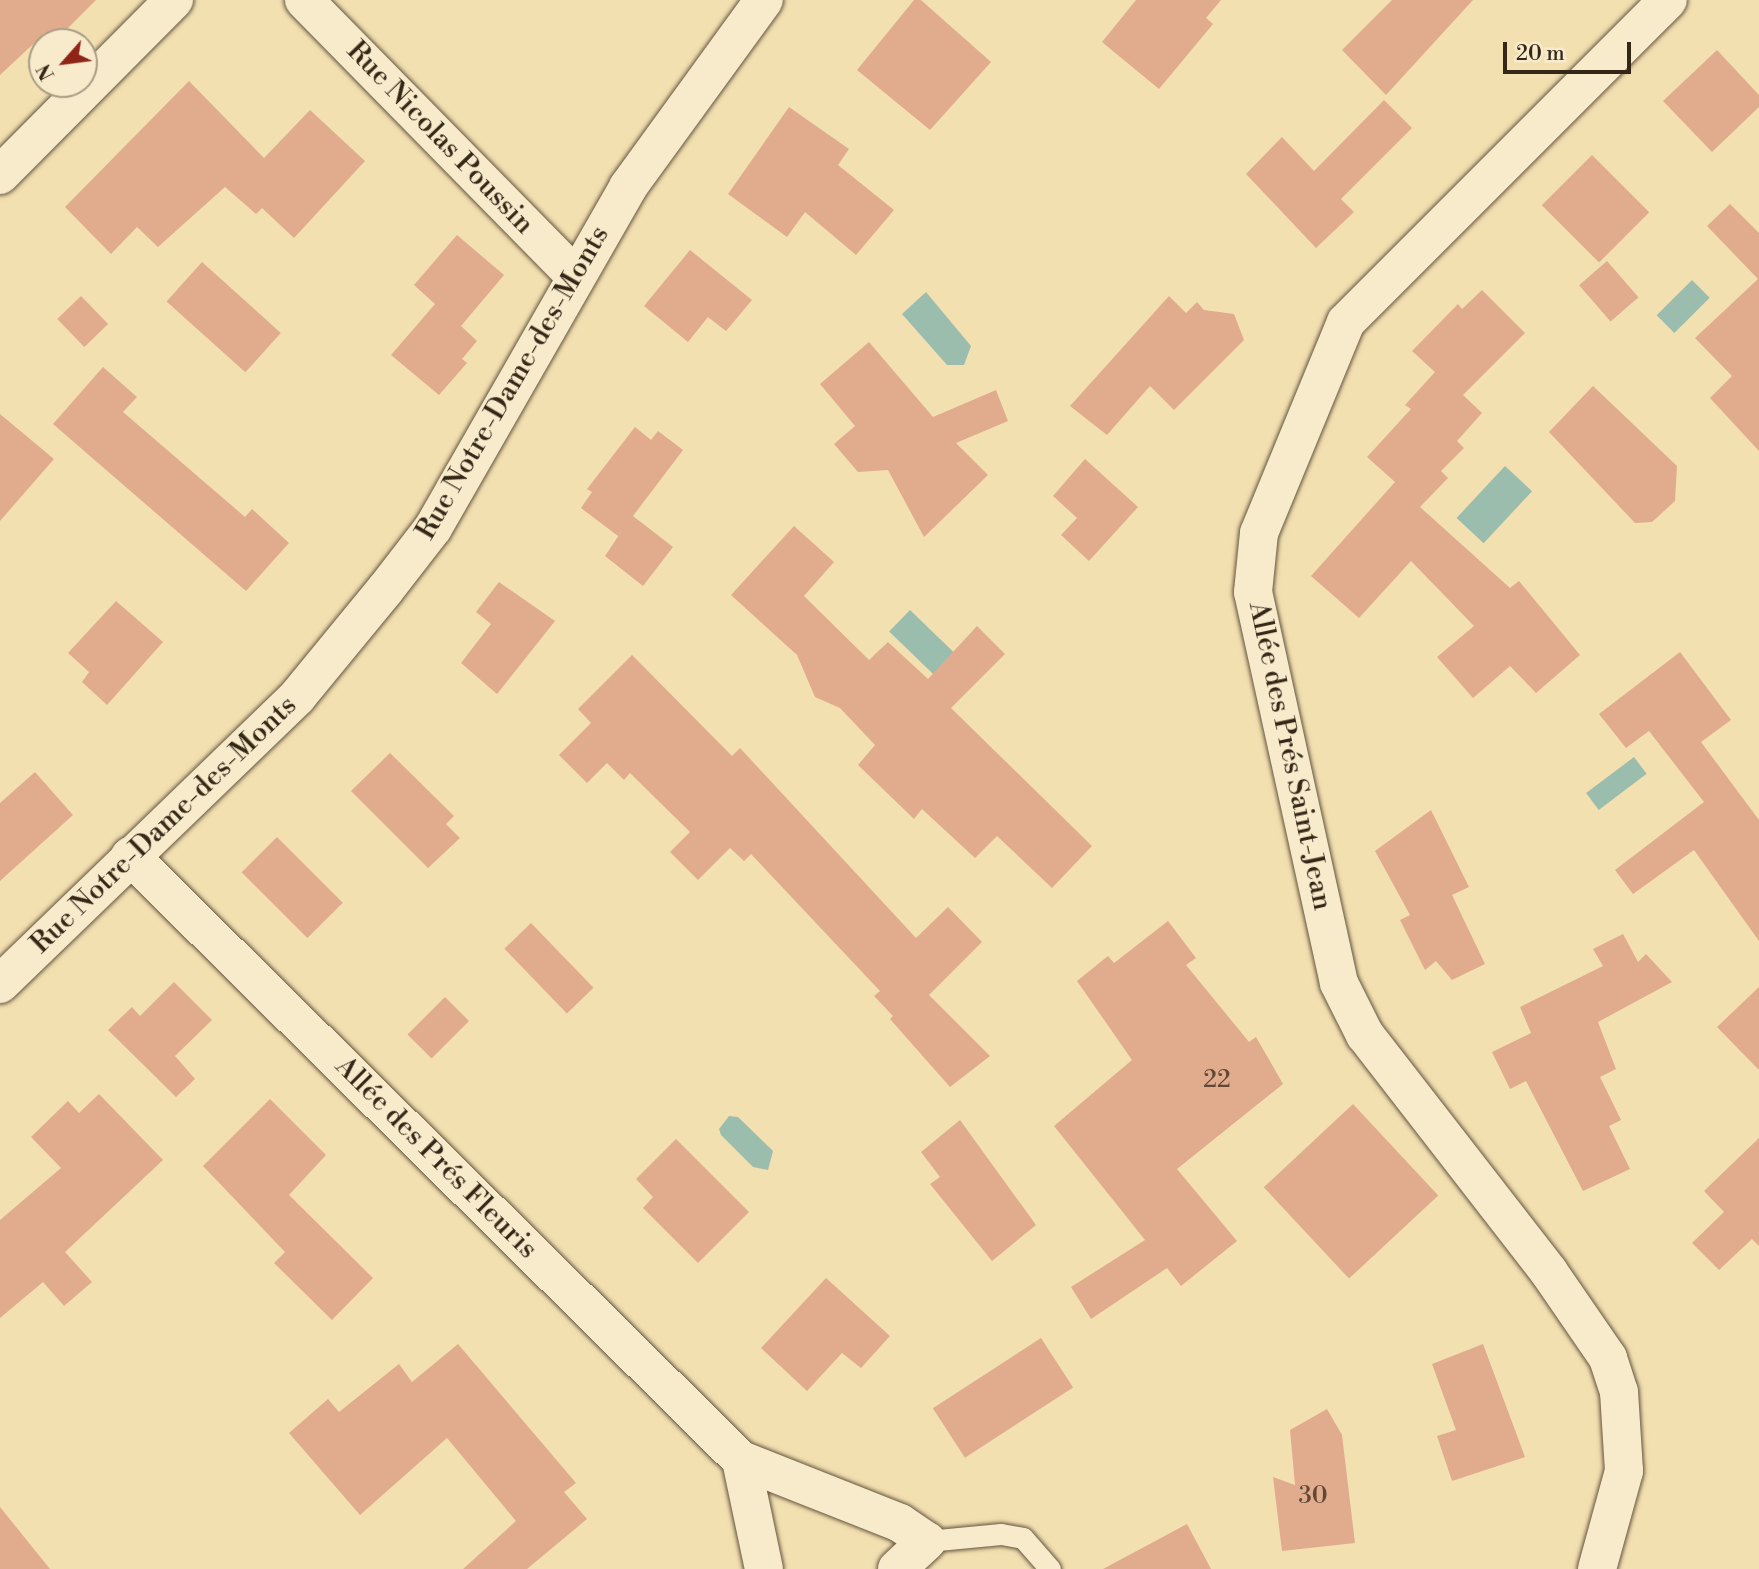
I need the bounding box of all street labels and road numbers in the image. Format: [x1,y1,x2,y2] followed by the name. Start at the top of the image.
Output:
[339,35,541,241] street label: Rue Nicolas Poussin
[409,220,617,546] street label: Rue Notre-Dame-des-Monts
[1241,599,1339,913] street label: Allée des Prés Saint-Jean
[24,689,304,961] street label: Rue Notre-Dame-des-Monts
[328,1050,544,1266] street label: Allée des Prés Fleuris

